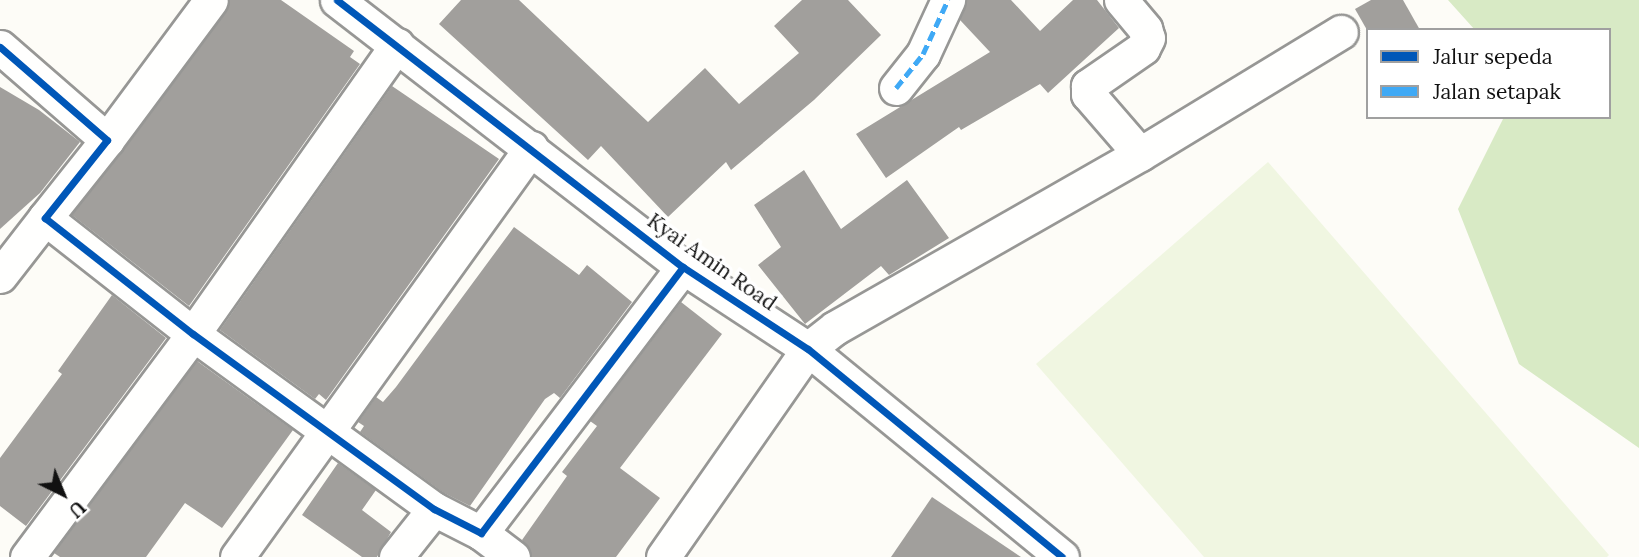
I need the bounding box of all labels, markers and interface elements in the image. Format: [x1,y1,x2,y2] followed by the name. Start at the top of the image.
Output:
[1366,28,1611,119] legend
[1433,43,1553,70] text: Jalur sepeda
[1433,78,1561,105] text: Jalan setapak
[643,208,781,316] street label: Kyai Amin Road
[28,459,98,529] north arrow
[64,496,91,523] text: U

